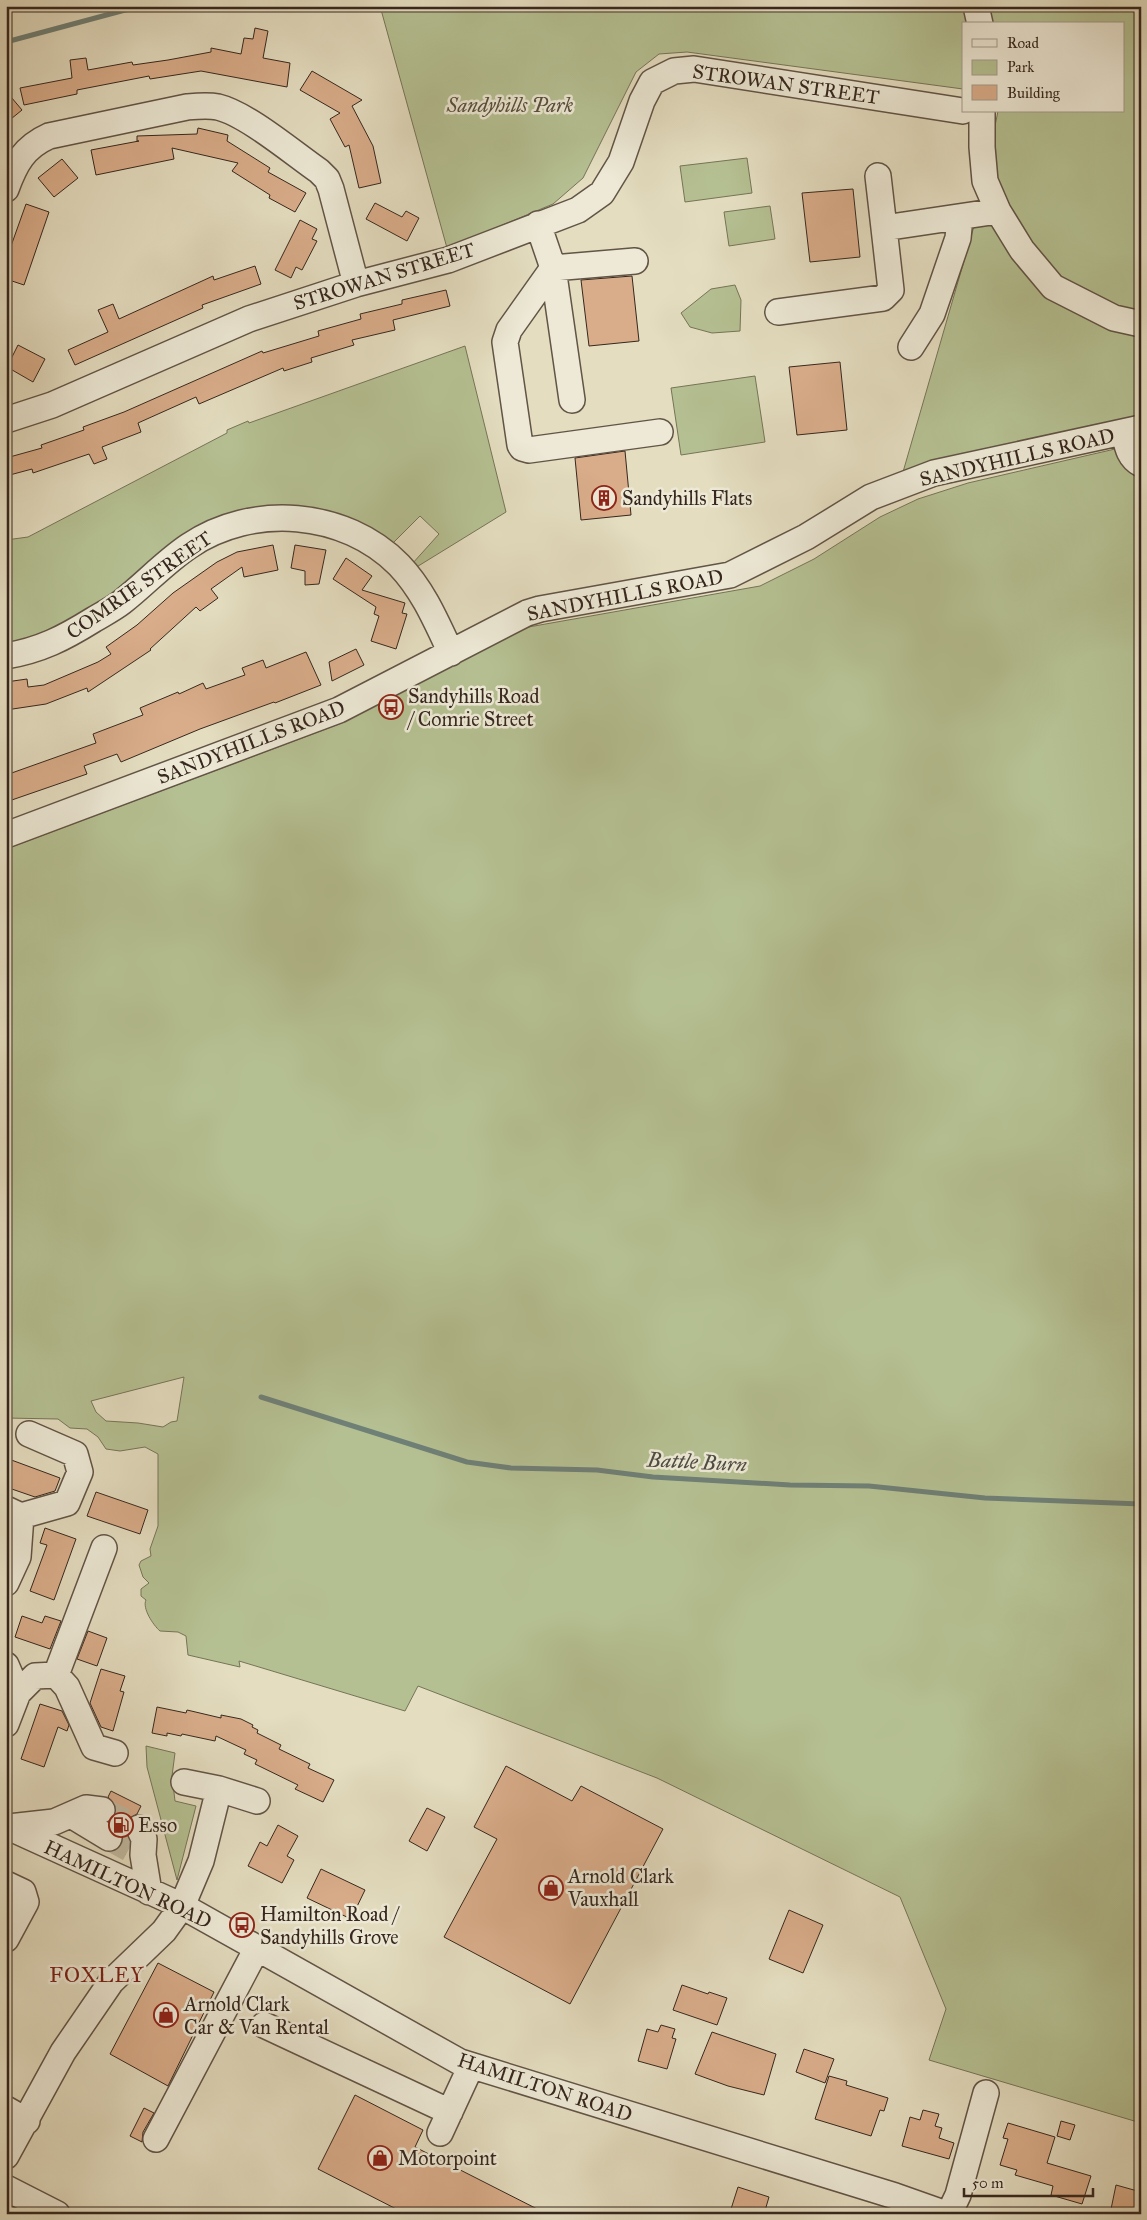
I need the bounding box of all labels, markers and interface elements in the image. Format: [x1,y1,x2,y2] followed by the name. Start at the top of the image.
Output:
[962,22,1124,112] legend
[1007,34,1039,52] text: Road
[1007,58,1034,76] text: Park
[691,59,881,109] street label: STROWAN STREET
[1007,84,1061,102] text: Building
[446,93,573,117] park label: Sandyhills Park
[290,237,478,315] street label: STROWAN STREET
[917,423,1117,491] street label: SANDYHILLS ROAD
[591,485,617,511] building icon: Sandyhills Flats
[622,486,752,510] place label: Sandyhills Flats
[62,526,217,644] street label: COMRIE STREET
[525,564,725,626] street label: SANDYHILLS ROAD
[406,684,540,731] place label: Sandyhills Road / Comrie Street
[378,694,404,720] bus stop icon: Sandyhills Road / Comrie Street
[154,695,348,789] street label: SANDYHILLS ROAD
[645,1446,748,1478] water label: Battle Burn
[108,1812,134,1838] fuel station icon: Esso
[138,1813,177,1837] place label: Esso
[40,1835,216,1933] street label: HAMILTON ROAD
[567,1864,674,1911] place label: Arnold Clark Vauxhall
[538,1875,564,1901] shop icon: Arnold Clark Vauxhall
[260,1902,400,1949] place label: Hamilton Road / Sandyhills Grove
[229,1912,255,1938] bus stop icon: Hamilton Road / Sandyhills Grove
[49,1962,145,1988] district label: FOXLEY
[183,1992,330,2039] place label: Arnold Clark Car & Van Rental
[153,2002,179,2028] shop icon: Arnold Clark Car & Van Rental
[455,2047,635,2127] street label: HAMILTON ROAD
[367,2145,393,2171] shop icon: Motorpoint
[398,2146,497,2170] place label: Motorpoint
[964,2165,1093,2197] scale bar
[972,2174,1004,2192] text: 50 m

